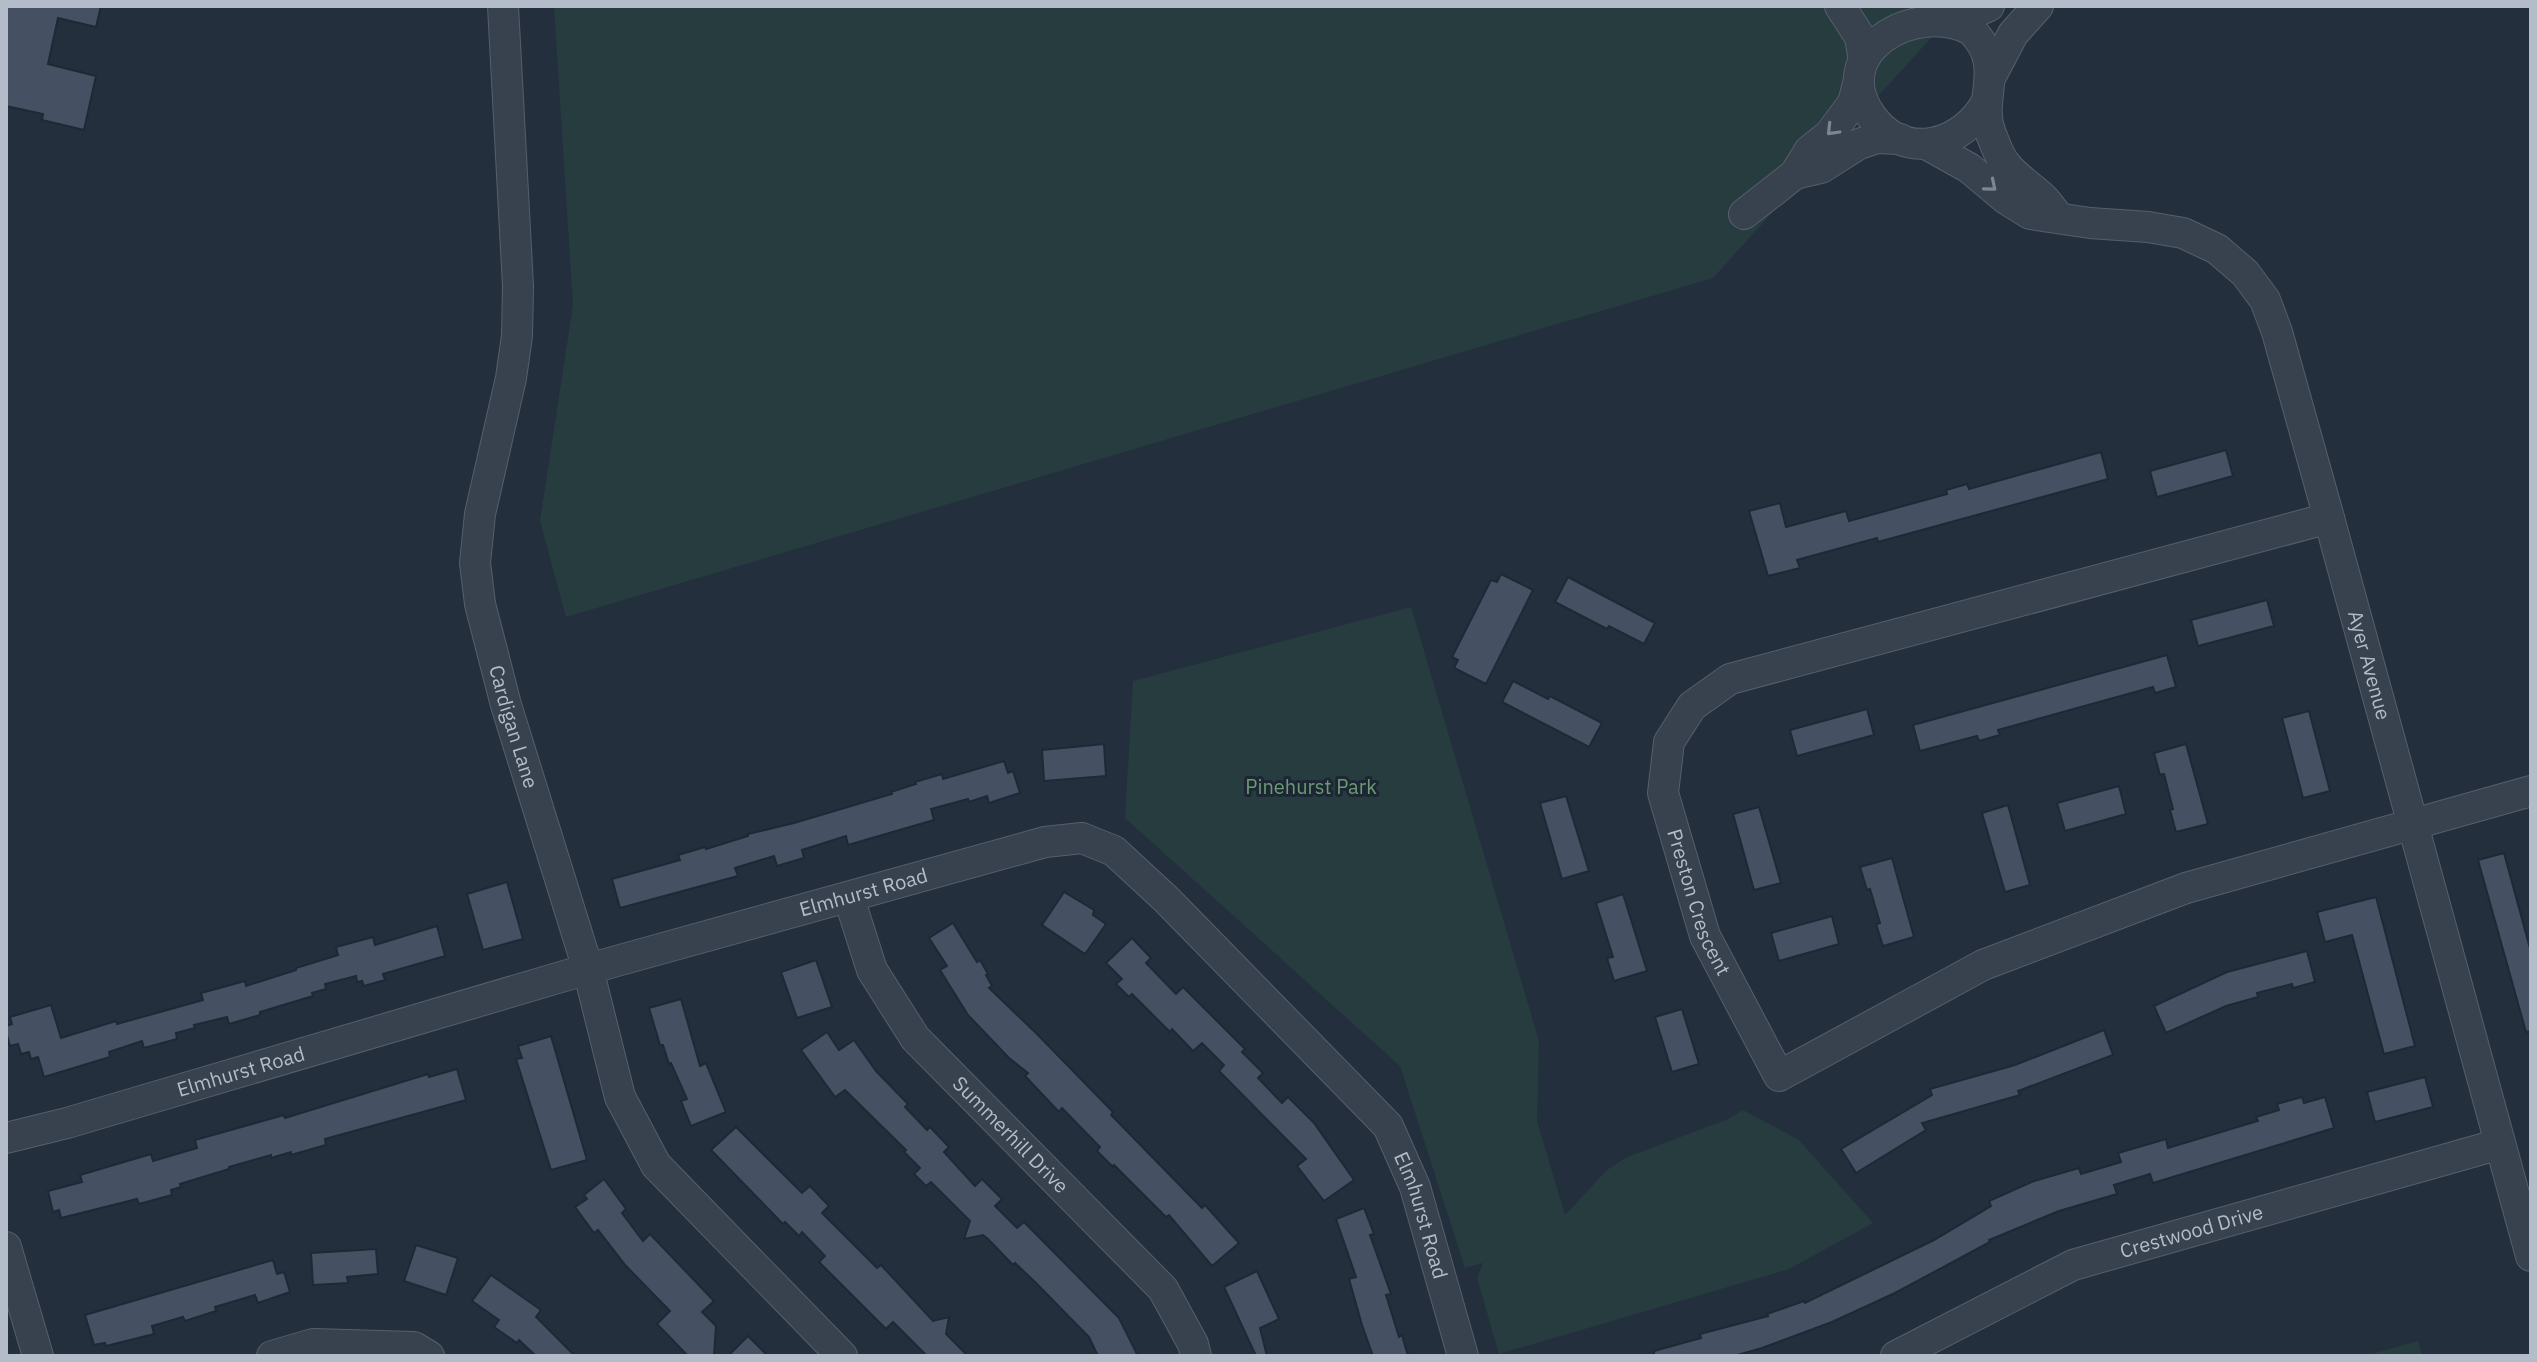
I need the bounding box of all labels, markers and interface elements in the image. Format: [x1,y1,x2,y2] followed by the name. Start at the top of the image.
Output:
[1827,121,1842,135] one-way arrow
[1981,176,1996,191] one-way arrow
[2342,607,2398,723] street label: Ayer Avenue
[483,662,545,791] street label: Cardigan Lane
[1245,773,1377,800] park label: Pinehurst Park
[1661,826,1737,980] street label: Preston Crescent
[796,861,931,923] street label: Elmhurst Road
[173,1039,308,1103] street label: Elmhurst Road
[947,1070,1075,1199] street label: Summerhill Drive
[1388,1147,1454,1282] street label: Elmhurst Road
[2116,1198,2266,1264] street label: Crestwood Drive

